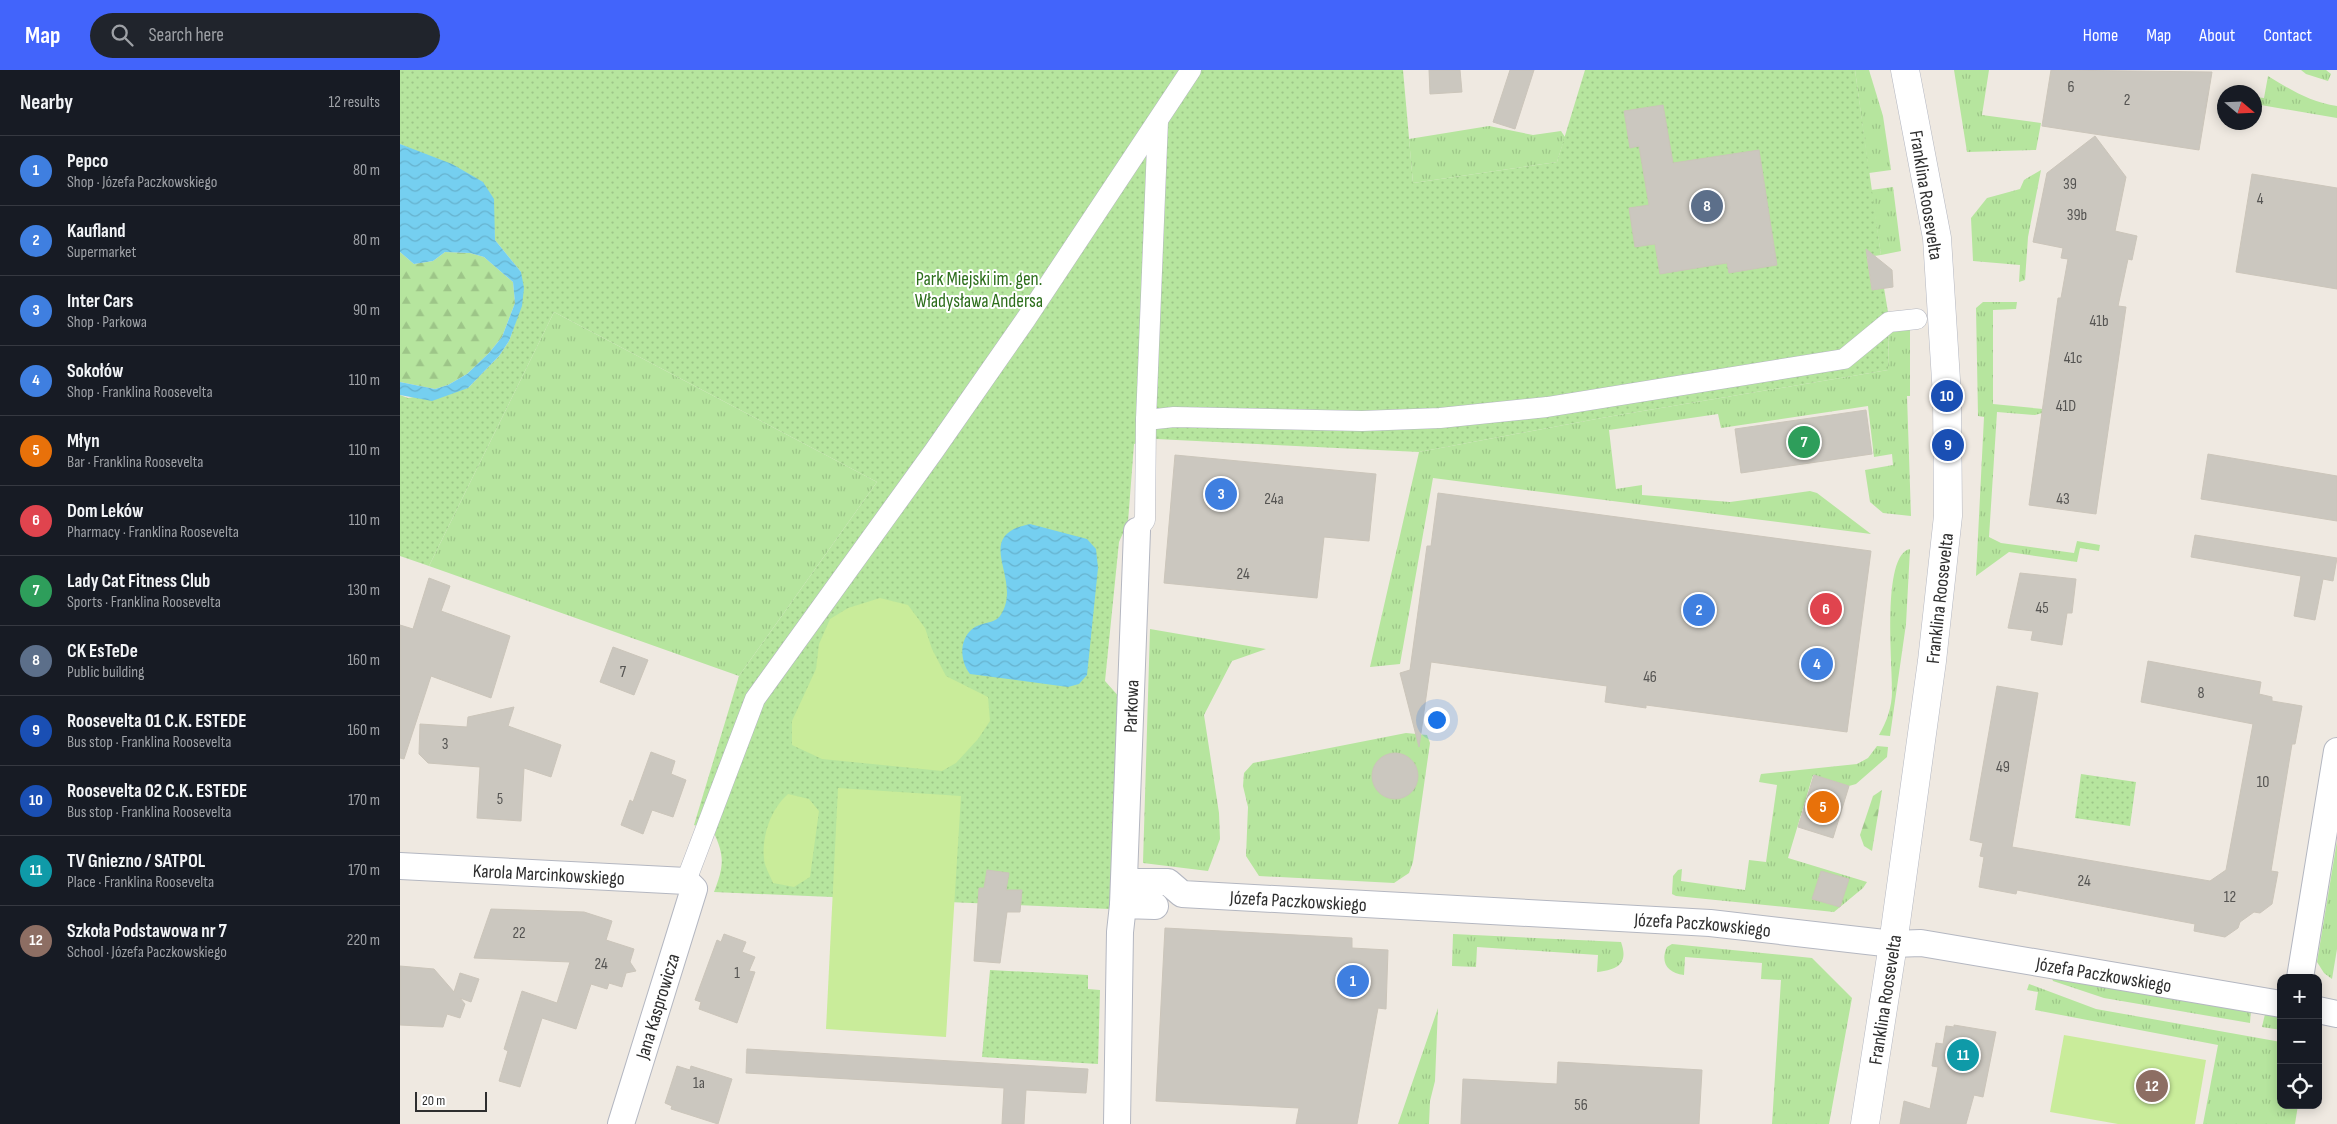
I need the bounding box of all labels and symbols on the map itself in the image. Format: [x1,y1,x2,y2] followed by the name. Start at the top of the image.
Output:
[2067,78,2075,97] house number: 6
[2217,85,2262,130] north arrow
[2124,91,2130,110] house number: 2
[1904,129,1947,262] street label: Franklina Roosevelta
[2063,175,2077,194] house number: 39
[1691,187,1723,225] pin: 8
[2257,190,2264,209] house number: 4
[2067,206,2087,225] house number: 39b
[915,268,1043,313] park label: Park Miejski im. gen. Władysława Andersa
[2089,312,2109,331] house number: 41b
[2064,349,2082,368] house number: 41c
[1931,377,1963,415] pin: 10
[2056,397,2076,416] house number: 41D
[1788,423,1820,461] pin: 7
[1932,426,1964,464] pin: 9
[1205,475,1237,513] pin: 3
[1264,490,1284,509] house number: 24a
[2056,490,2070,509] house number: 43
[1922,532,1959,665] street label: Franklina Roosevelta
[1236,565,1250,584] house number: 24
[1810,590,1842,628] pin: 6
[1683,591,1715,629] pin: 2
[2035,599,2049,618] house number: 45
[1801,645,1833,683] pin: 4
[620,663,627,682] house number: 7
[1643,668,1657,687] house number: 46
[1119,679,1144,733] street label: Parkowa
[2197,684,2205,703] house number: 8
[1424,707,1450,733] your location
[442,735,448,754] house number: 3
[1996,758,2010,777] house number: 49
[2257,773,2269,792] house number: 10
[1807,788,1839,826] pin: 5
[497,790,503,809] house number: 5
[472,860,625,891] street label: Karola Marcinkowskiego
[2077,872,2091,891] house number: 24
[1228,887,1367,917] street label: Józefa Paczkowskiego
[2224,888,2236,907] house number: 12
[1633,909,1772,943] street label: Józefa Paczkowskiego
[512,924,526,943] house number: 22
[1864,933,1907,1066] street label: Franklina Roosevelta
[631,951,685,1063] street label: Jana Kasprowicza
[2033,953,2173,998] street label: Józefa Paczkowskiego
[594,955,608,974] house number: 24
[1337,962,1369,1000] pin: 1
[734,964,740,983] house number: 1
[1947,1036,1979,1074] pin: 11
[2136,1067,2168,1105] pin: 12
[693,1074,705,1093] house number: 1a
[415,1089,488,1112] scale bar
[1574,1096,1588,1115] house number: 56

